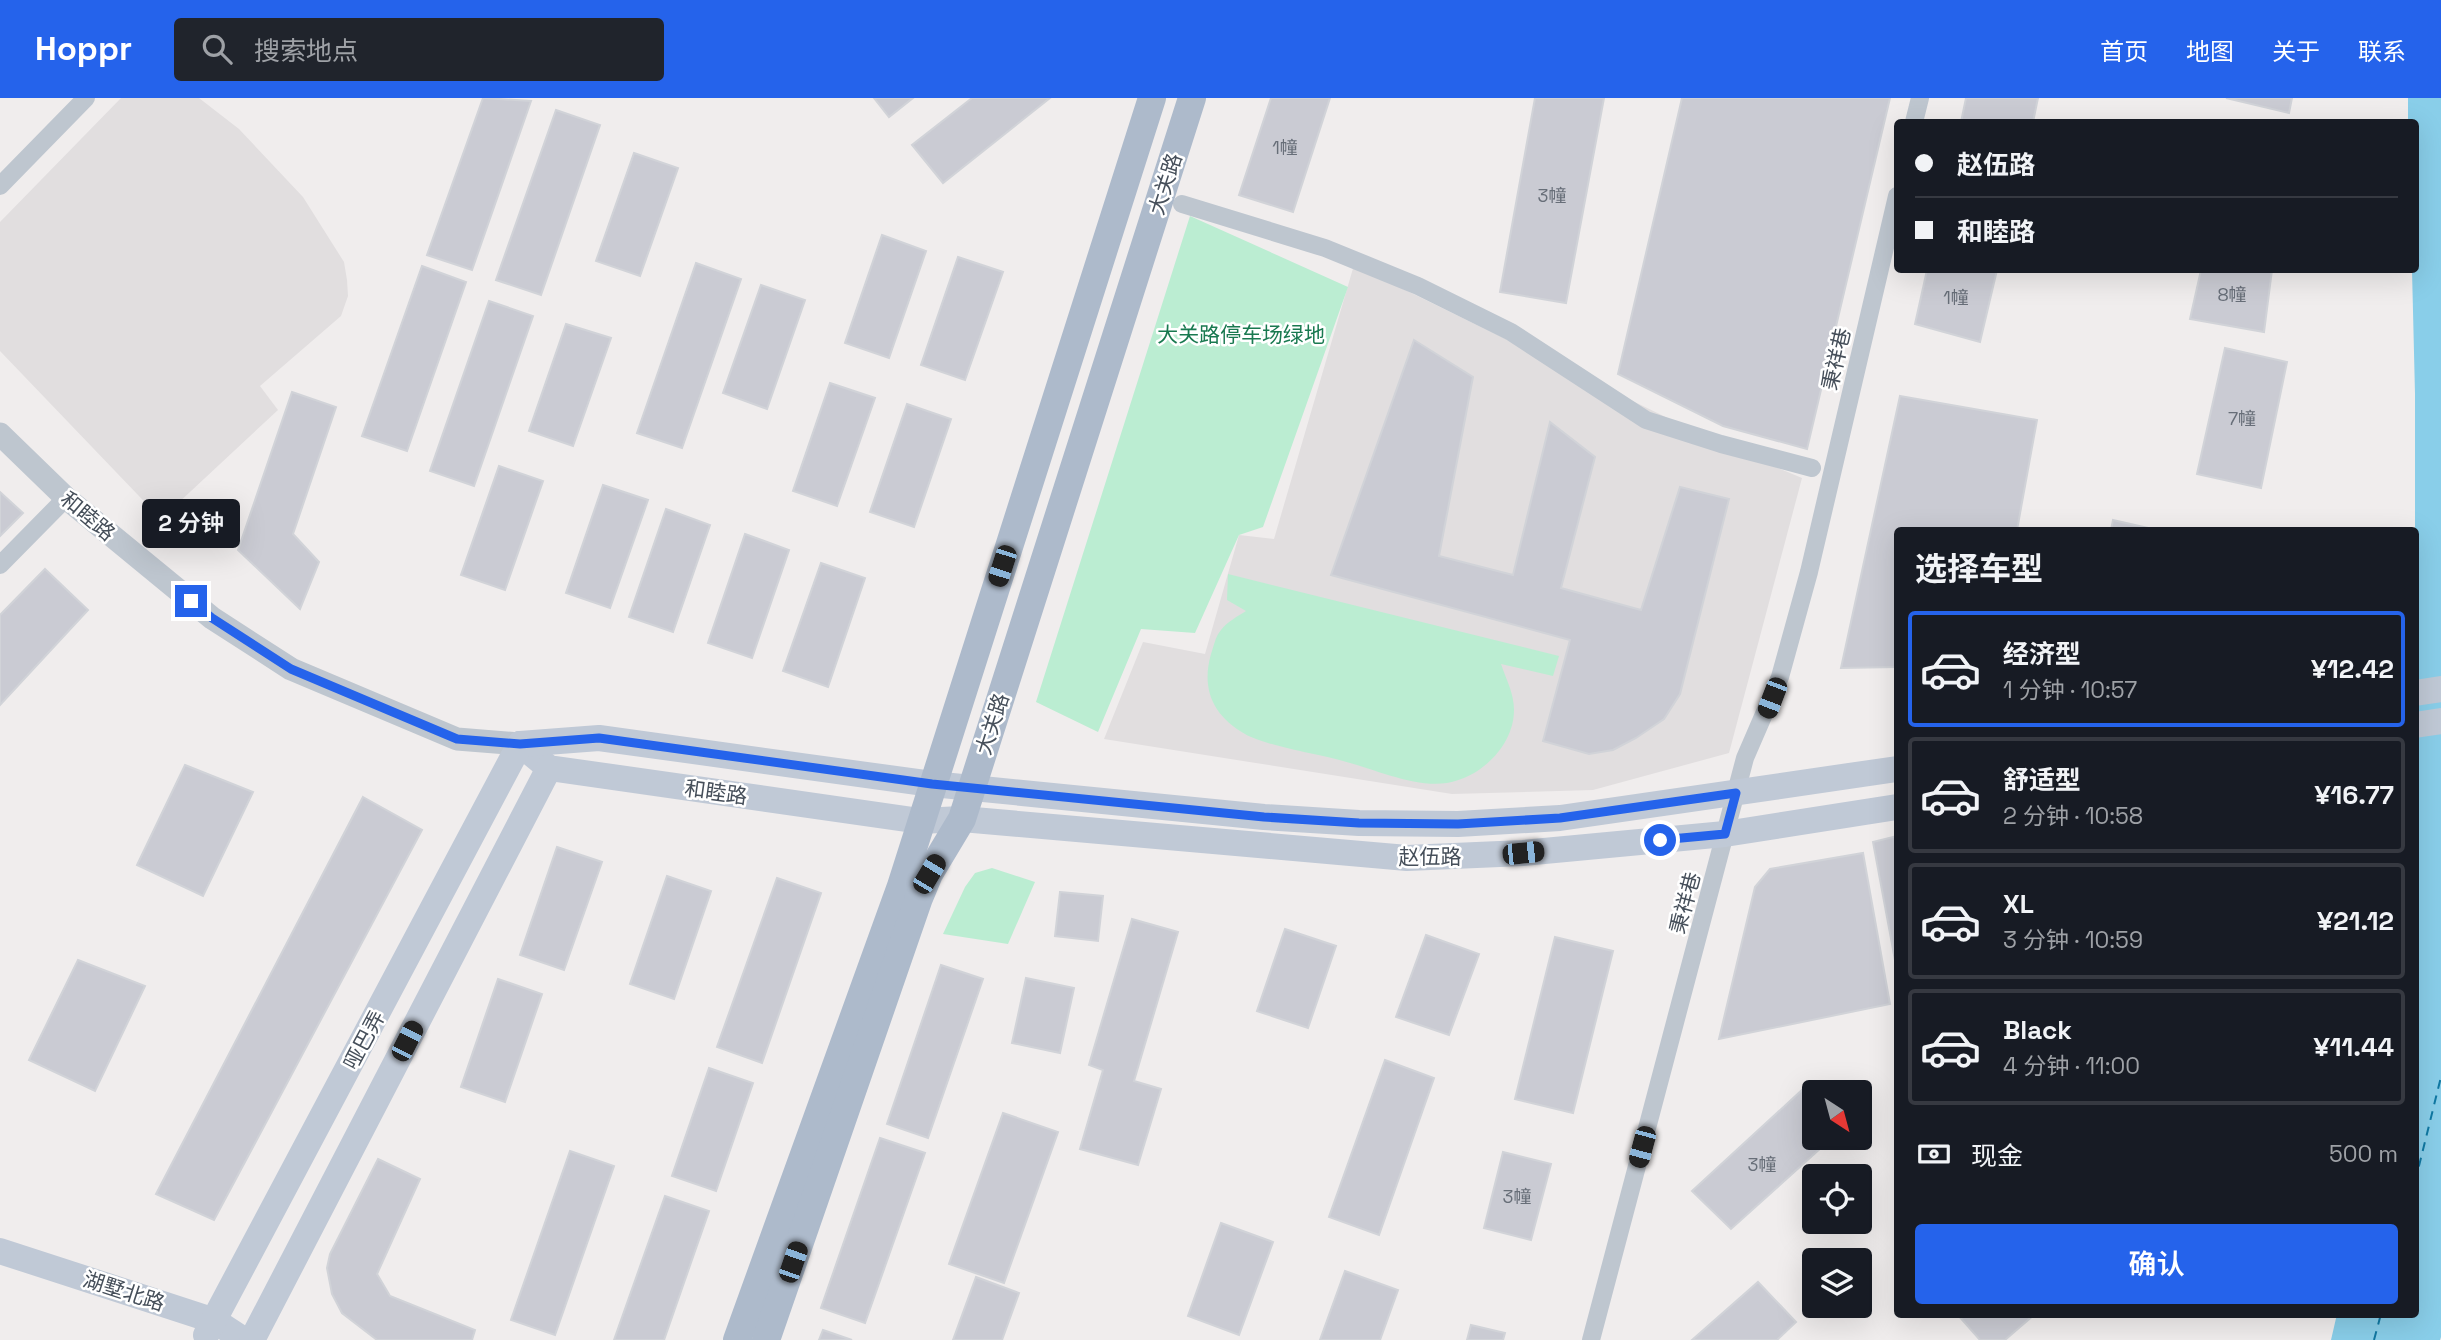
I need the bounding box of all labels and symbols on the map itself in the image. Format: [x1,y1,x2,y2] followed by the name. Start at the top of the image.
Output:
[1272,136,1298,159] house number: 1幢
[1142,150,1188,218] street label: 大关路
[1538,184,1566,207] house number: 3幢
[2217,283,2247,306] house number: 8幢
[1943,286,1969,309] house number: 1幢
[1157,321,1325,348] park label: 大关路停车场绿地
[1816,325,1856,393] street label: 秉祥巷
[2228,407,2256,430] house number: 7幢
[55,485,121,547] street label: 和睦路
[142,500,240,548] callout: 2 分钟
[986,543,1019,589] car
[175,585,207,617] route end
[1755,675,1790,721] car
[969,690,1015,758] street label: 大关路
[683,774,749,810] street label: 和睦路
[1644,824,1676,856] route start
[1502,840,1545,866] car
[1399,843,1462,870] street label: 赵伍路
[910,851,949,897] car
[1664,869,1706,937] street label: 秉祥巷
[337,1006,391,1074] street label: 哑巴弄
[389,1018,426,1064] car
[1802,1080,1872,1150] north arrow
[1627,1124,1658,1170] car
[1748,1153,1776,1176] house number: 3幢
[1503,1185,1531,1208] house number: 3幢
[777,1239,810,1285] car
[80,1265,168,1317] street label: 湖墅北路

